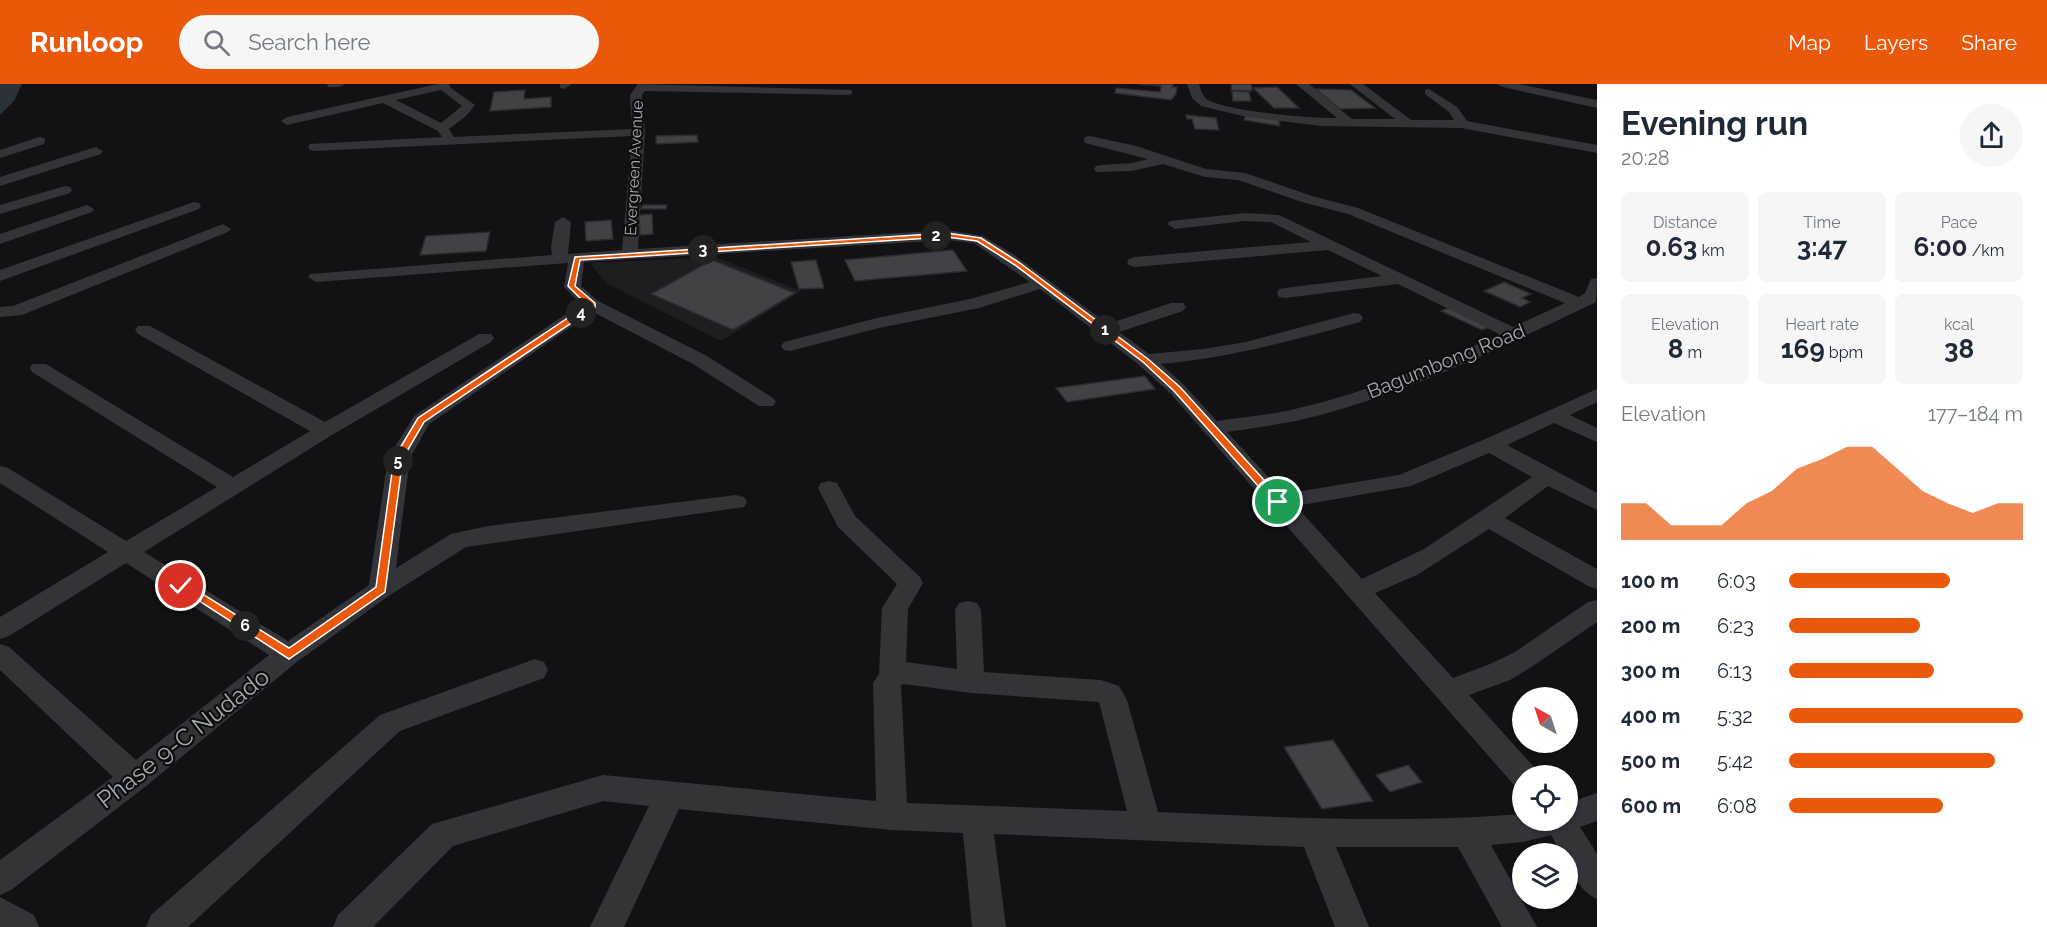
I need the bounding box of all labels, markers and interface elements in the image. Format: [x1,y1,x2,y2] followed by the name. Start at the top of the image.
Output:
[179,15,599,69] search box
[30,26,143,59] text: Runloop
[200,26,233,59] icon: search
[248,29,370,55] text: Search here
[1788,30,1831,55] text: Map
[1864,30,1928,55] text: Layers
[1961,30,2017,55] text: Share
[621,100,647,236] street label: Evergreen Avenue
[1621,104,1808,143] text: Evening run
[1960,104,2023,167] button: share
[1621,146,1670,170] text: 20:28
[1653,213,1717,232] text: Distance
[1803,213,1841,232] text: Time
[1941,213,1977,232] text: Pace
[921,221,951,251] pin: 2
[931,226,941,245] text: 2
[1645,232,1697,262] text: 0.63
[1797,232,1847,262] text: 3:47
[1913,232,1968,262] text: 6:00
[688,235,718,265] pin: 3
[699,240,707,259] text: 3
[1697,241,1725,260] text: km
[1968,241,2005,260] text: /km
[566,298,596,328] pin: 4
[576,303,586,322] text: 4
[1090,315,1120,345] pin: 1
[1651,315,1719,334] text: Elevation
[1785,315,1859,334] text: Heart rate
[1944,315,1974,334] text: kcal
[1364,318,1528,404] street label: Bagumbong Road
[1101,320,1109,339] text: 1
[1668,334,1683,364] text: 8
[1781,334,1825,364] text: 169
[1944,334,1974,364] text: 38
[1683,343,1702,362] text: m
[1825,343,1863,362] text: bpm
[1621,402,1706,426] text: Elevation
[1928,402,2023,426] text: 177–184 m
[383,446,413,476] pin: 5
[394,451,402,470] text: 5
[1252,476,1303,527] pin
[1261,485,1294,518] icon: arrive
[155,560,206,611] pin
[164,569,197,602] icon: check
[1621,569,1679,593] text: 100 m
[1717,569,1756,593] text: 6:03
[230,611,260,641] pin: 6
[1621,614,1680,638] text: 200 m
[1717,614,1754,638] text: 6:23
[240,616,250,635] text: 6
[1621,659,1680,683] text: 300 m
[1717,659,1752,683] text: 6:13
[91,662,275,814] street label: Phase 9-C Nudado
[1512,687,1578,753] north arrow
[1512,687,1578,909] map controls
[1621,704,1680,728] text: 400 m
[1717,704,1753,728] text: 5:32
[1621,749,1680,773] text: 500 m
[1717,749,1753,773] text: 5:42
[1512,765,1578,831] button: locate
[1621,794,1681,818] text: 600 m
[1717,794,1757,818] text: 6:08
[1512,843,1578,909] button: layers

